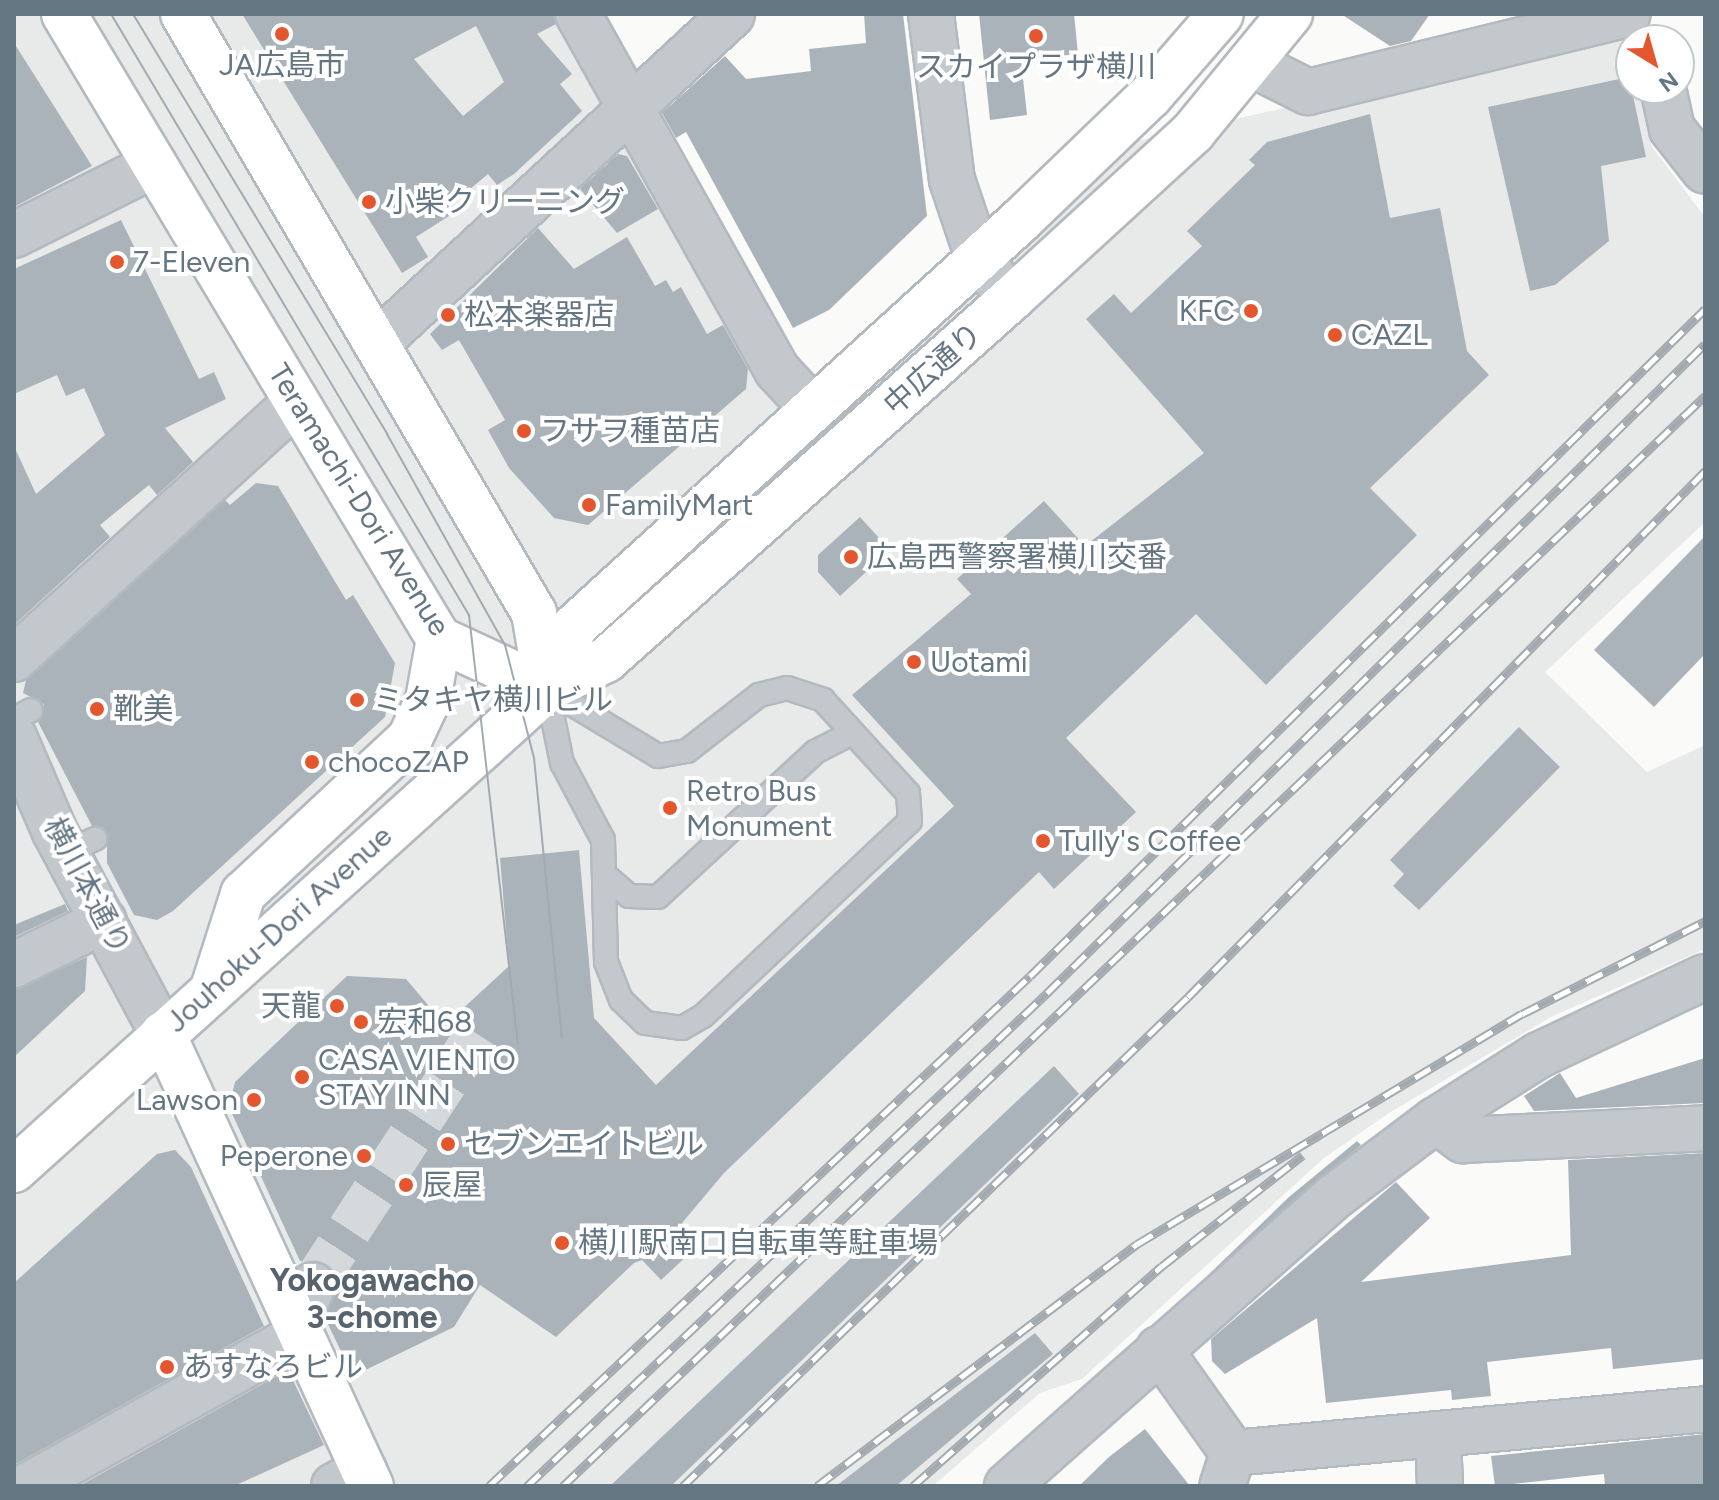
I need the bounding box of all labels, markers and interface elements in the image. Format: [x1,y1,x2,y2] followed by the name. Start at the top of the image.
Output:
[1615,24,1695,104] north arrow
[273,25,291,43] marker: JA広島市
[1027,27,1045,45] marker: スカイプラザ横川
[219,47,345,83] place label: JA広島市
[916,49,1156,85] place label: スカイプラザ横川
[1654,66,1683,98] text: N
[385,184,625,220] place label: 小柴クリーニング
[360,193,378,211] marker: 小柴クリーニング
[133,244,250,280] place label: 7-Eleven
[108,253,126,271] marker: 7-Eleven
[1179,293,1235,329] place label: KFC
[464,297,614,333] place label: 松本楽器店
[1242,302,1260,320] marker: KFC
[439,306,457,324] marker: 松本楽器店
[876,315,990,423] street label: 中広通り
[1351,317,1428,353] place label: CAZL
[1326,326,1344,344] marker: CAZL
[261,357,457,643] street label: Teramachi-Dori Avenue
[540,413,720,449] place label: フサヲ種苗店
[515,422,533,440] marker: フサヲ種苗店
[605,487,753,523] place label: FamilyMart
[580,496,598,514] marker: FamilyMart
[867,539,1167,575] place label: 広島西警察署横川交番
[842,548,860,566] marker: 広島西警察署横川交番
[930,644,1028,680] place label: Uotami
[905,653,923,671] marker: Uotami
[373,682,613,718] place label: ミタキヤ横川ビル
[113,691,173,727] place label: 靴美
[348,691,366,709] marker: ミタキヤ横川ビル
[88,700,106,718] marker: 靴美
[328,744,469,780] place label: chocoZAP
[303,753,321,771] marker: chocoZAP
[686,773,832,844] place label: Retro Bus Monument
[661,799,679,817] marker: Retro Bus Monument
[36,811,138,961] street label: 横川本通り
[159,818,399,1040] street label: Jouhoku-Dori Avenue
[1059,823,1241,859] place label: Tully's Coffee
[1034,832,1052,850] marker: Tully's Coffee
[261,988,321,1024] place label: 天龍
[328,997,346,1015] marker: 天龍
[377,1004,472,1040] place label: 宏和68
[352,1013,370,1031] marker: 宏和68
[318,1042,516,1112] place label: CASA VIENTO STAY INN
[293,1068,311,1086] marker: CASA VIENTO STAY INN
[136,1082,238,1118] place label: Lawson
[245,1091,263,1109] marker: Lawson
[464,1126,704,1162] place label: セブンエイトビル
[439,1135,457,1153] marker: セブンエイトビル
[220,1138,348,1174] place label: Peperone
[355,1147,373,1165] marker: Peperone
[422,1167,482,1203] place label: 辰屋
[397,1176,415,1194] marker: 辰屋
[578,1225,938,1261] place label: 横川駅南口自転車等駐車場
[553,1234,571,1252] marker: 横川駅南口自転車等駐車場
[270,1262,474,1337] district label: Yokogawacho 3-chome
[183,1349,363,1385] place label: あすなろビル
[158,1358,176,1376] marker: あすなろビル

